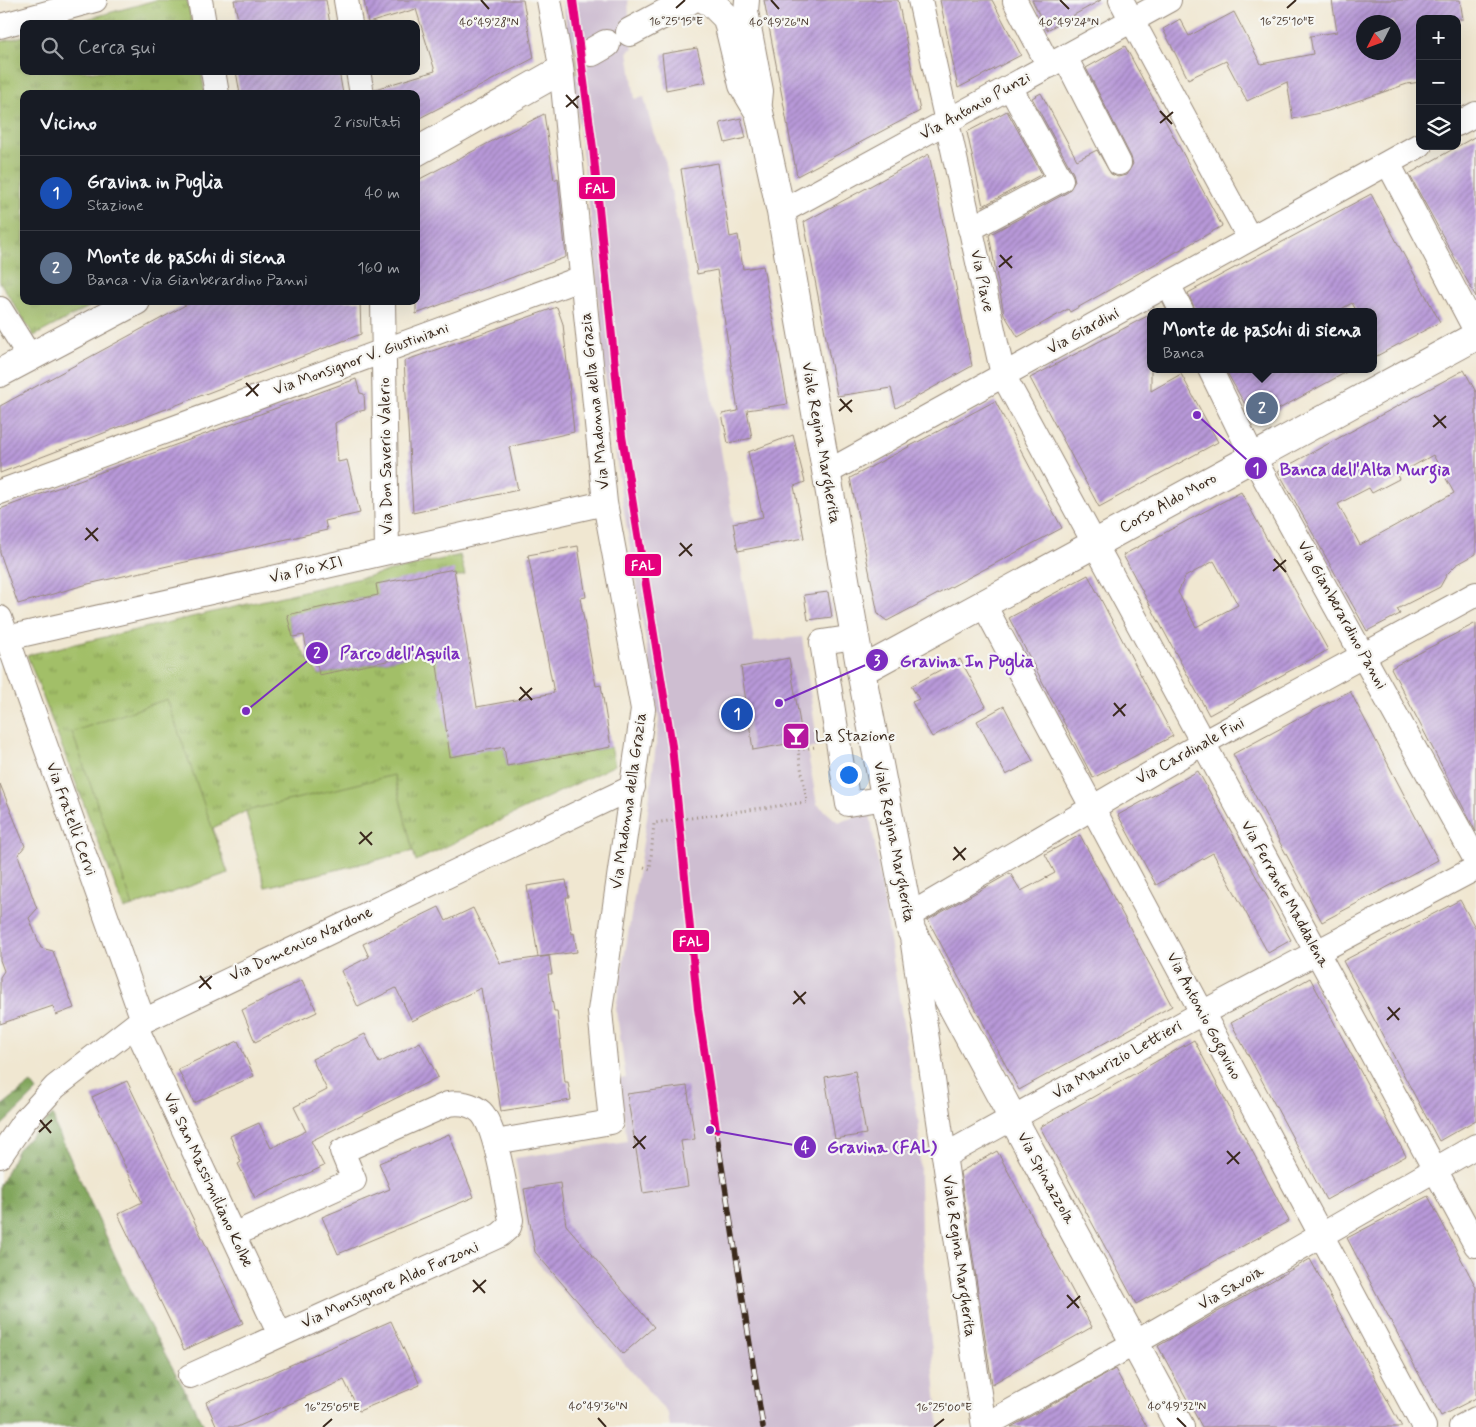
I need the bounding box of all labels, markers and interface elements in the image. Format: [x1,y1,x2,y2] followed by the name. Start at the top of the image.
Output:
[649,14,703,30] text: 16°25'15"E
[1260,14,1314,30] text: 16°25'10"E
[459,15,519,31] text: 40°49'28"N
[749,15,809,31] text: 40°49'26"N
[1039,15,1099,31] text: 40°49'24"N
[1356,15,1401,60] north arrow
[1416,15,1461,150] map controls
[1416,15,1461,60] button: +
[20,20,420,75] search box
[38,34,66,62] icon: search
[78,35,156,60] text: Cerca qui
[1416,60,1461,105] button: −
[916,67,1034,145] street label: Vía Antonio Punzi
[1416,105,1461,150] button: layers
[40,109,97,137] text: Vicino
[334,112,400,133] text: 2 risultati
[87,170,223,195] text: Gravina in Puglia
[578,176,616,200] line badge: FAL
[585,180,609,198] text: FAL
[52,183,60,204] text: 1
[364,183,400,204] text: 40 m
[87,195,144,216] text: Stazione
[87,245,285,270] text: Monte de paschi di siena
[965,248,999,314] street label: Via Piave
[52,258,60,279] text: 2
[357,258,400,279] text: 160 m
[87,270,308,291] text: Banca · Via Gianberardino Panni
[1043,302,1123,359] street label: Via Giardini
[1147,308,1377,373] popup
[575,311,615,491] street label: Via Madonna della Grazia
[270,317,452,401] street label: Via Monsignor V. Giustiniani
[1163,318,1361,343] text: Monte de paschi di siena
[1163,343,1204,364] text: Banca
[795,361,846,526] street label: Viale Regina Margherita
[374,377,398,535] street label: Via Don Saverio Valerio
[1246,389,1278,427] pin: 2
[1244,452,1461,485] callout: Banca dell'Alta Murgia
[1280,458,1450,484] text: Banca dell'Alta Murgia
[1253,460,1259,480] text: 1
[1116,468,1220,538] street label: Corso Aldo Moro
[1292,537,1392,693] street label: Via Gianberardino Panni
[267,551,345,589] street label: Via Pio XII
[624,553,662,577] line badge: FAL
[631,557,655,575] text: FAL
[305,636,471,669] callout: Parco dell'Aquila
[340,642,460,666] text: Parco dell'Aquila
[313,644,321,664] text: 2
[864,644,1045,677] callout: Gravina In Puglia
[900,650,1034,676] text: Gravina In Puglia
[874,652,881,672] text: 3
[721,695,753,733] pin: 1
[606,711,652,891] street label: Via Madonna della Grazia
[1132,712,1248,790] street label: Via Cardinale Fini
[781,721,811,751] bar icon: La Stazione
[815,726,895,747] place label: La Stazione
[41,759,101,879] street label: Via Fratelli Cervi
[867,760,920,924] street label: Viale Regina Margherita
[836,762,862,788] your location
[1236,817,1334,972] street label: Via Ferrante Maddalena
[226,901,377,987] street label: Via Domenico Nardone
[672,929,710,953] line badge: FAL
[679,933,703,951] text: FAL
[1161,949,1247,1084] street label: Via Antonio Gogavino
[1048,1016,1186,1104] street label: Via Maurizio Lettieri
[158,1089,258,1271] street label: Via San Massimiliano Kolbe
[1012,1128,1080,1228] street label: Via Spinazzola
[792,1130,947,1163] callout: Gravina (FAL)
[827,1136,938,1160] text: Gravina (FAL)
[801,1138,810,1158] text: 4
[936,1174,981,1339] street label: Viale Regina Margherita
[298,1236,482,1334] street label: Via Monsignore Aldo Forzoni
[1194,1261,1268,1315] street label: Via Savoia
[568,1399,628,1415] text: 40°49'36"N
[1148,1399,1206,1415] text: 40°49'32"N
[304,1400,360,1416] text: 16°25'05"E
[916,1400,972,1416] text: 16°25'00"E

